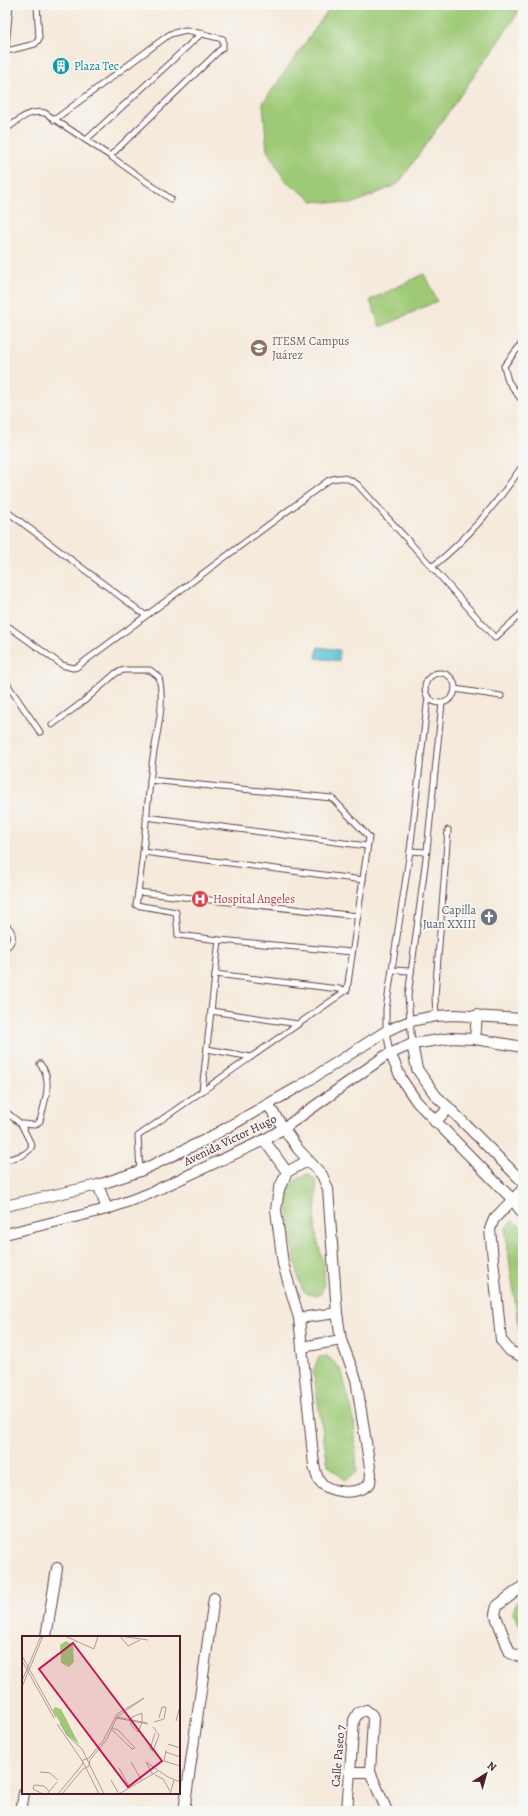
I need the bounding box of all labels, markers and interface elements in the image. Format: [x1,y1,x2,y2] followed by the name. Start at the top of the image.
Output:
[51,56,71,76] building icon: Plaza Tec
[74,58,119,74] place label: Plaza Tec
[272,333,350,363] place label: ITESM Campus Juárez
[249,338,269,358] school or university icon: ITESM Campus Juárez
[190,889,210,909] hospital icon: Hospital Angeles
[213,891,295,907] place label: Hospital Angeles
[423,902,476,932] place label: Capilla Juan XXIII
[479,907,499,927] church icon: Capilla Juan XXIII
[180,1111,279,1170] street label: Avenida Víctor Hugo
[22,1636,180,1794] inset map
[327,1723,349,1788] street label: Calle Paseo 7
[466,1754,506,1794] north arrow
[484,1758,499,1775] text: N

